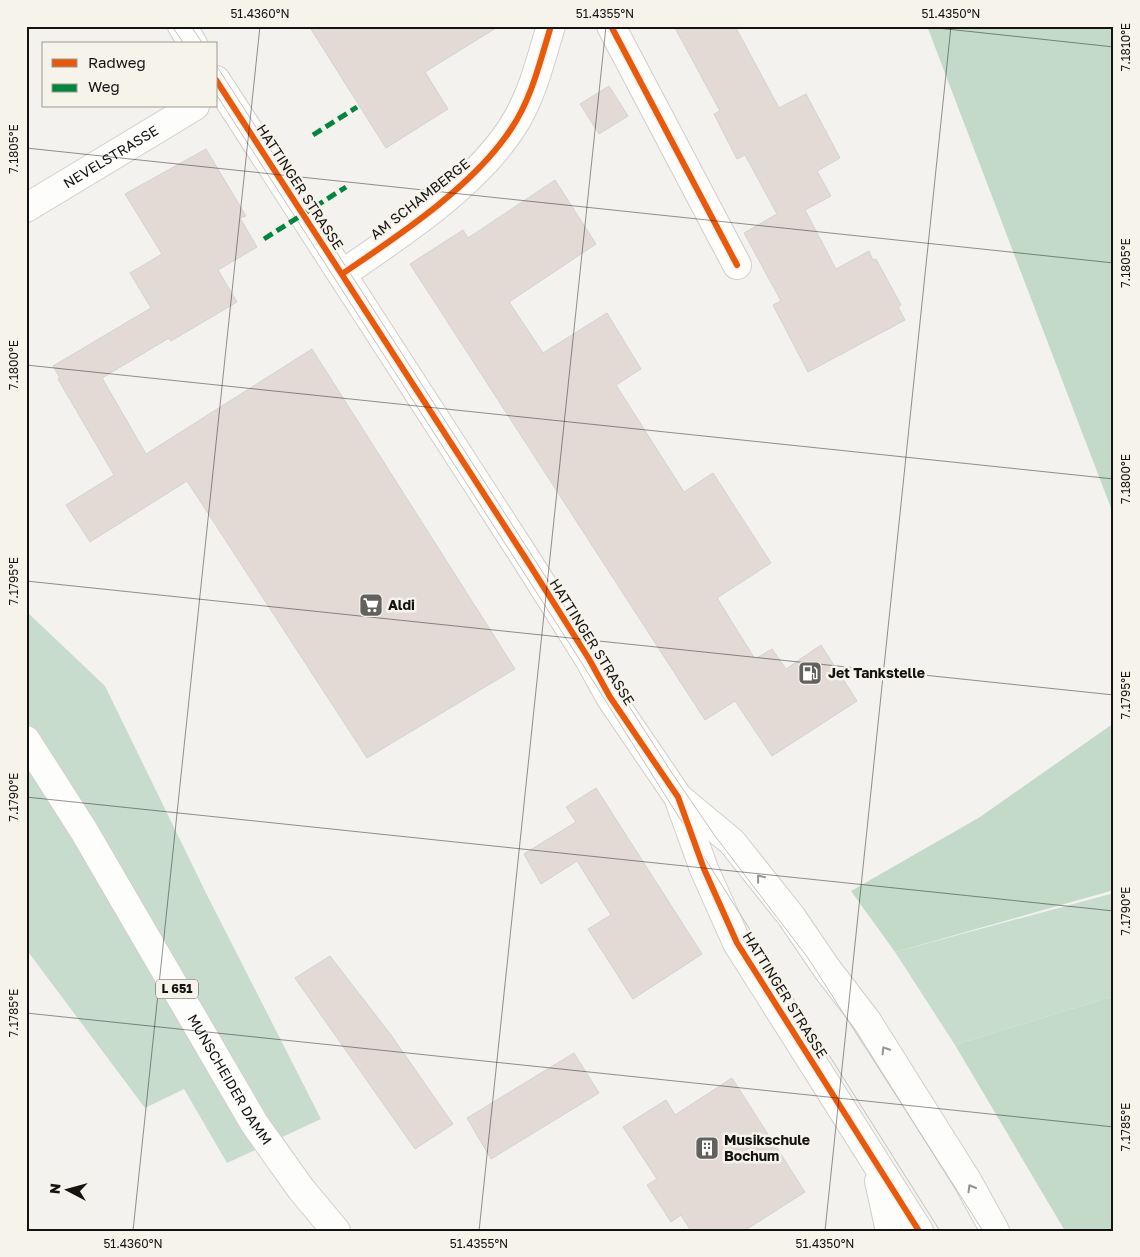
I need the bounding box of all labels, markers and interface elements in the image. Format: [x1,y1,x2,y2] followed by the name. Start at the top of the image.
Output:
[230,6,290,21] text: 51.4360°N
[576,6,634,21] text: 51.4355°N
[922,6,980,21] text: 51.4350°N
[1118,23,1133,71] text: 7.1810°E
[42,42,218,108] legend
[88,53,146,71] text: Radweg
[88,77,120,95] text: Weg
[60,121,161,192] street label: NEVELSTRASSE
[254,121,347,253] street label: HATTINGER STRASSE
[6,124,21,174] text: 7.1805°E
[367,155,473,243] street label: AM SCHAMBERGE
[1118,238,1133,288] text: 7.1805°E
[6,340,21,390] text: 7.1800°E
[1118,454,1133,504] text: 7.1800°E
[6,557,21,605] text: 7.1795°E
[547,575,638,708] street label: HATTINGER STRASSE
[358,592,384,618] supermarket icon: Aldi
[388,596,415,613] place label: Aldi
[797,660,823,686] fuel station icon: Jet Tankstelle
[828,664,925,681] place label: Jet Tankstelle
[1118,671,1133,719] text: 7.1795°E
[6,773,21,821] text: 7.1790°E
[758,875,766,884] one-way arrow
[1118,887,1133,935] text: 7.1790°E
[740,928,831,1061] street label: HATTINGER STRASSE
[156,980,198,999] road number: L 651
[6,989,21,1037] text: 7.1785°E
[184,1011,276,1148] street label: MUNSCHEIDER DAMM
[882,1047,891,1056] one-way arrow
[1118,1103,1133,1151] text: 7.1785°E
[724,1131,810,1164] place label: Musikschule Bochum
[694,1135,720,1161] building icon: Musikschule Bochum
[42,1164,92,1214] north arrow
[46,1182,64,1195] text: N
[967,1185,977,1194] one-way arrow
[103,1236,163,1251] text: 51.4360°N
[450,1236,508,1251] text: 51.4355°N
[796,1236,854,1251] text: 51.4350°N

